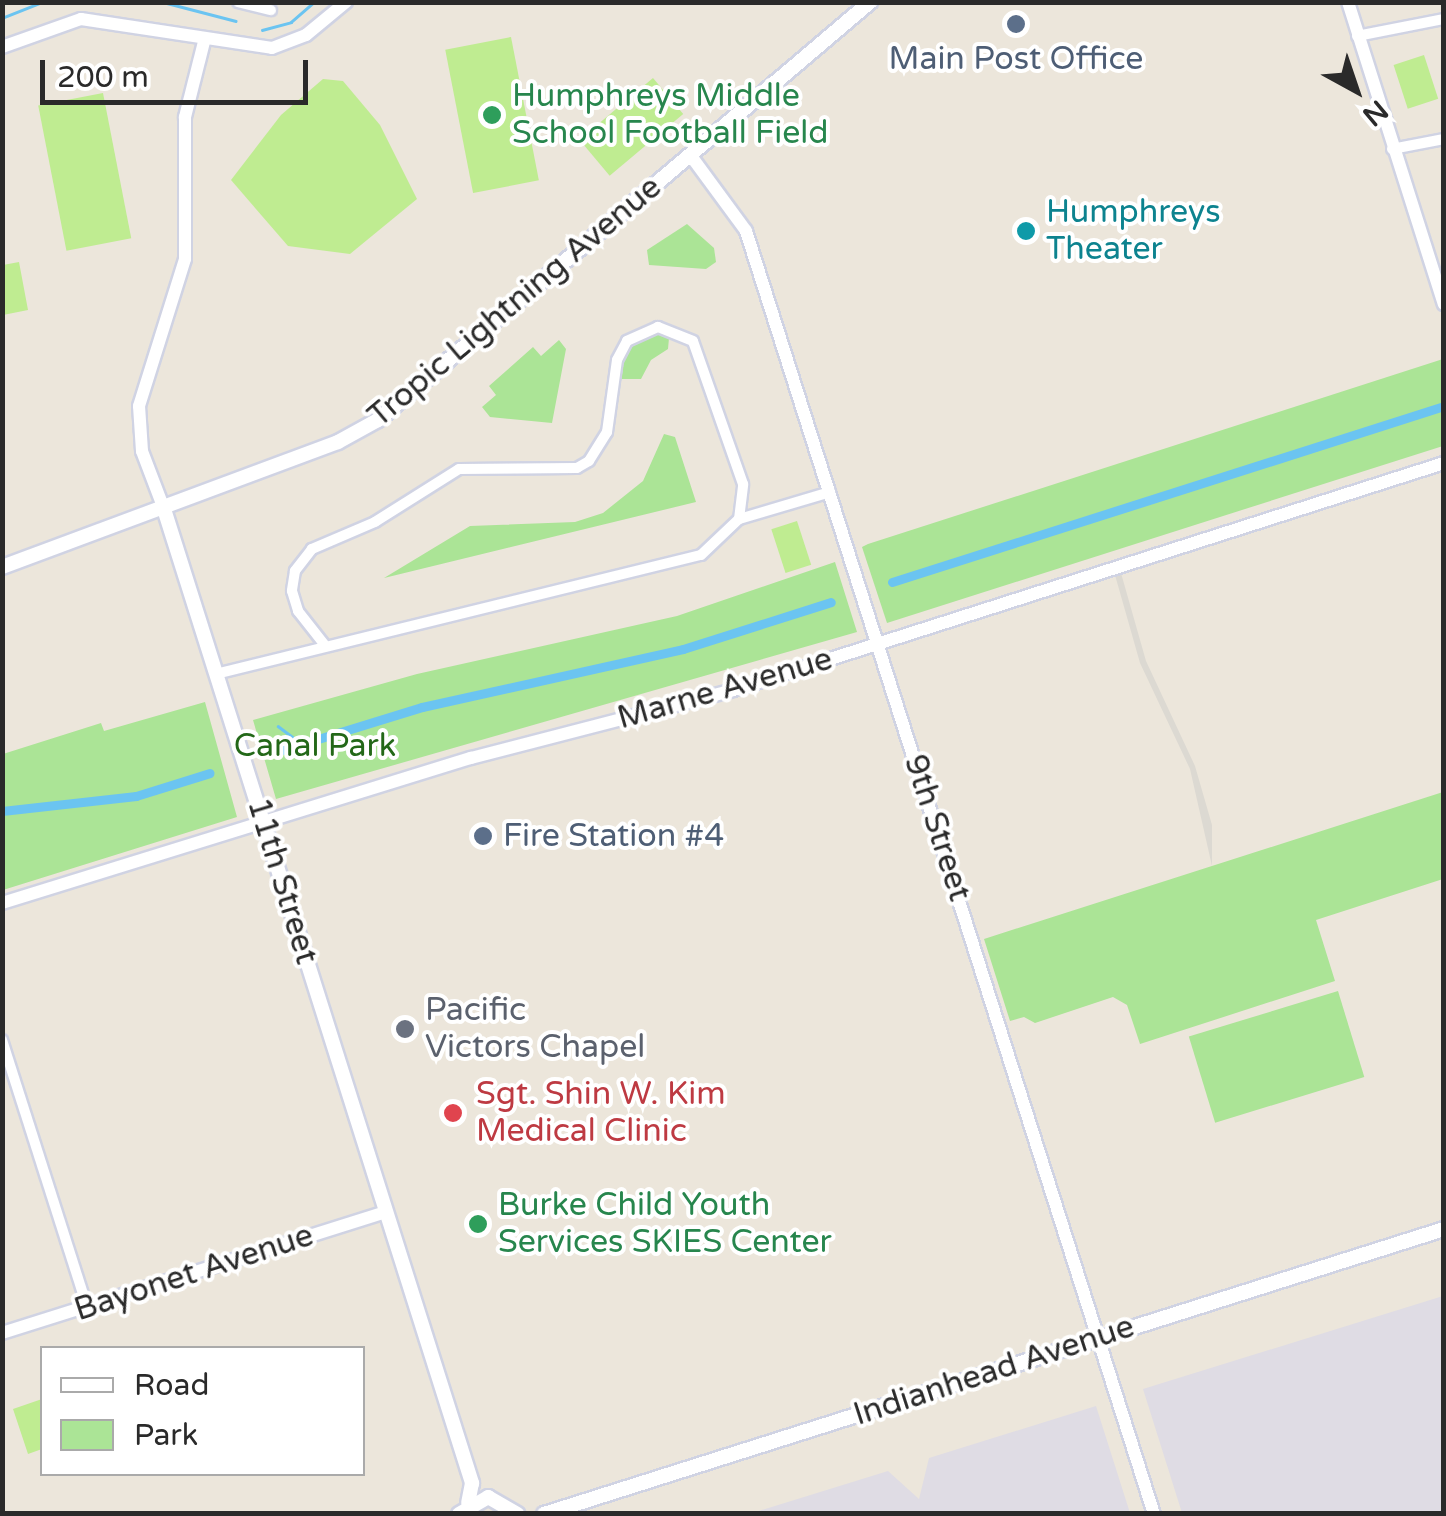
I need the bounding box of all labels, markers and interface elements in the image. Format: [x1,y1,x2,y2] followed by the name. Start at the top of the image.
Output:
[1005,13,1027,35] marker: Main Post Office
[45,40,312,102] scale bar
[889,40,1143,78] place label: Main Post Office
[1306,40,1406,140] north arrow
[57,59,149,96] text: 200 m
[512,78,828,153] place label: Humphreys Middle School Football Field
[1356,93,1395,133] text: N
[481,104,503,126] marker: Humphreys Middle School Football Field
[361,168,669,436] street label: Tropic Lightning Avenue
[1046,194,1221,269] place label: Humphreys Theater
[1015,220,1037,242] marker: Humphreys Theater
[613,640,837,738] street label: Marne Avenue
[234,727,396,765] park label: Canal Park
[895,750,979,906] street label: 9th Street
[239,793,325,969] street label: 11th Street
[503,817,724,855] place label: Fire Station #4
[472,825,494,847] marker: Fire Station #4
[425,992,645,1067] place label: Pacific Victors Chapel
[394,1018,416,1040] marker: Pacific Victors Chapel
[476,1076,726,1151] place label: Sgt. Shin W. Kim Medical Clinic
[440,1100,466,1126] marker: Sgt. Shin W. Kim Medical Clinic
[498,1187,832,1262] place label: Burke Child Youth Services SKIES Center
[467,1213,489,1235] marker: Burke Child Youth Services SKIES Center
[70,1216,318,1330] street label: Bayonet Avenue
[849,1308,1139,1434] street label: Indianhead Avenue
[40,1346,365,1476] legend
[134,1367,209,1404] text: Road
[134,1417,198,1454] text: Park

